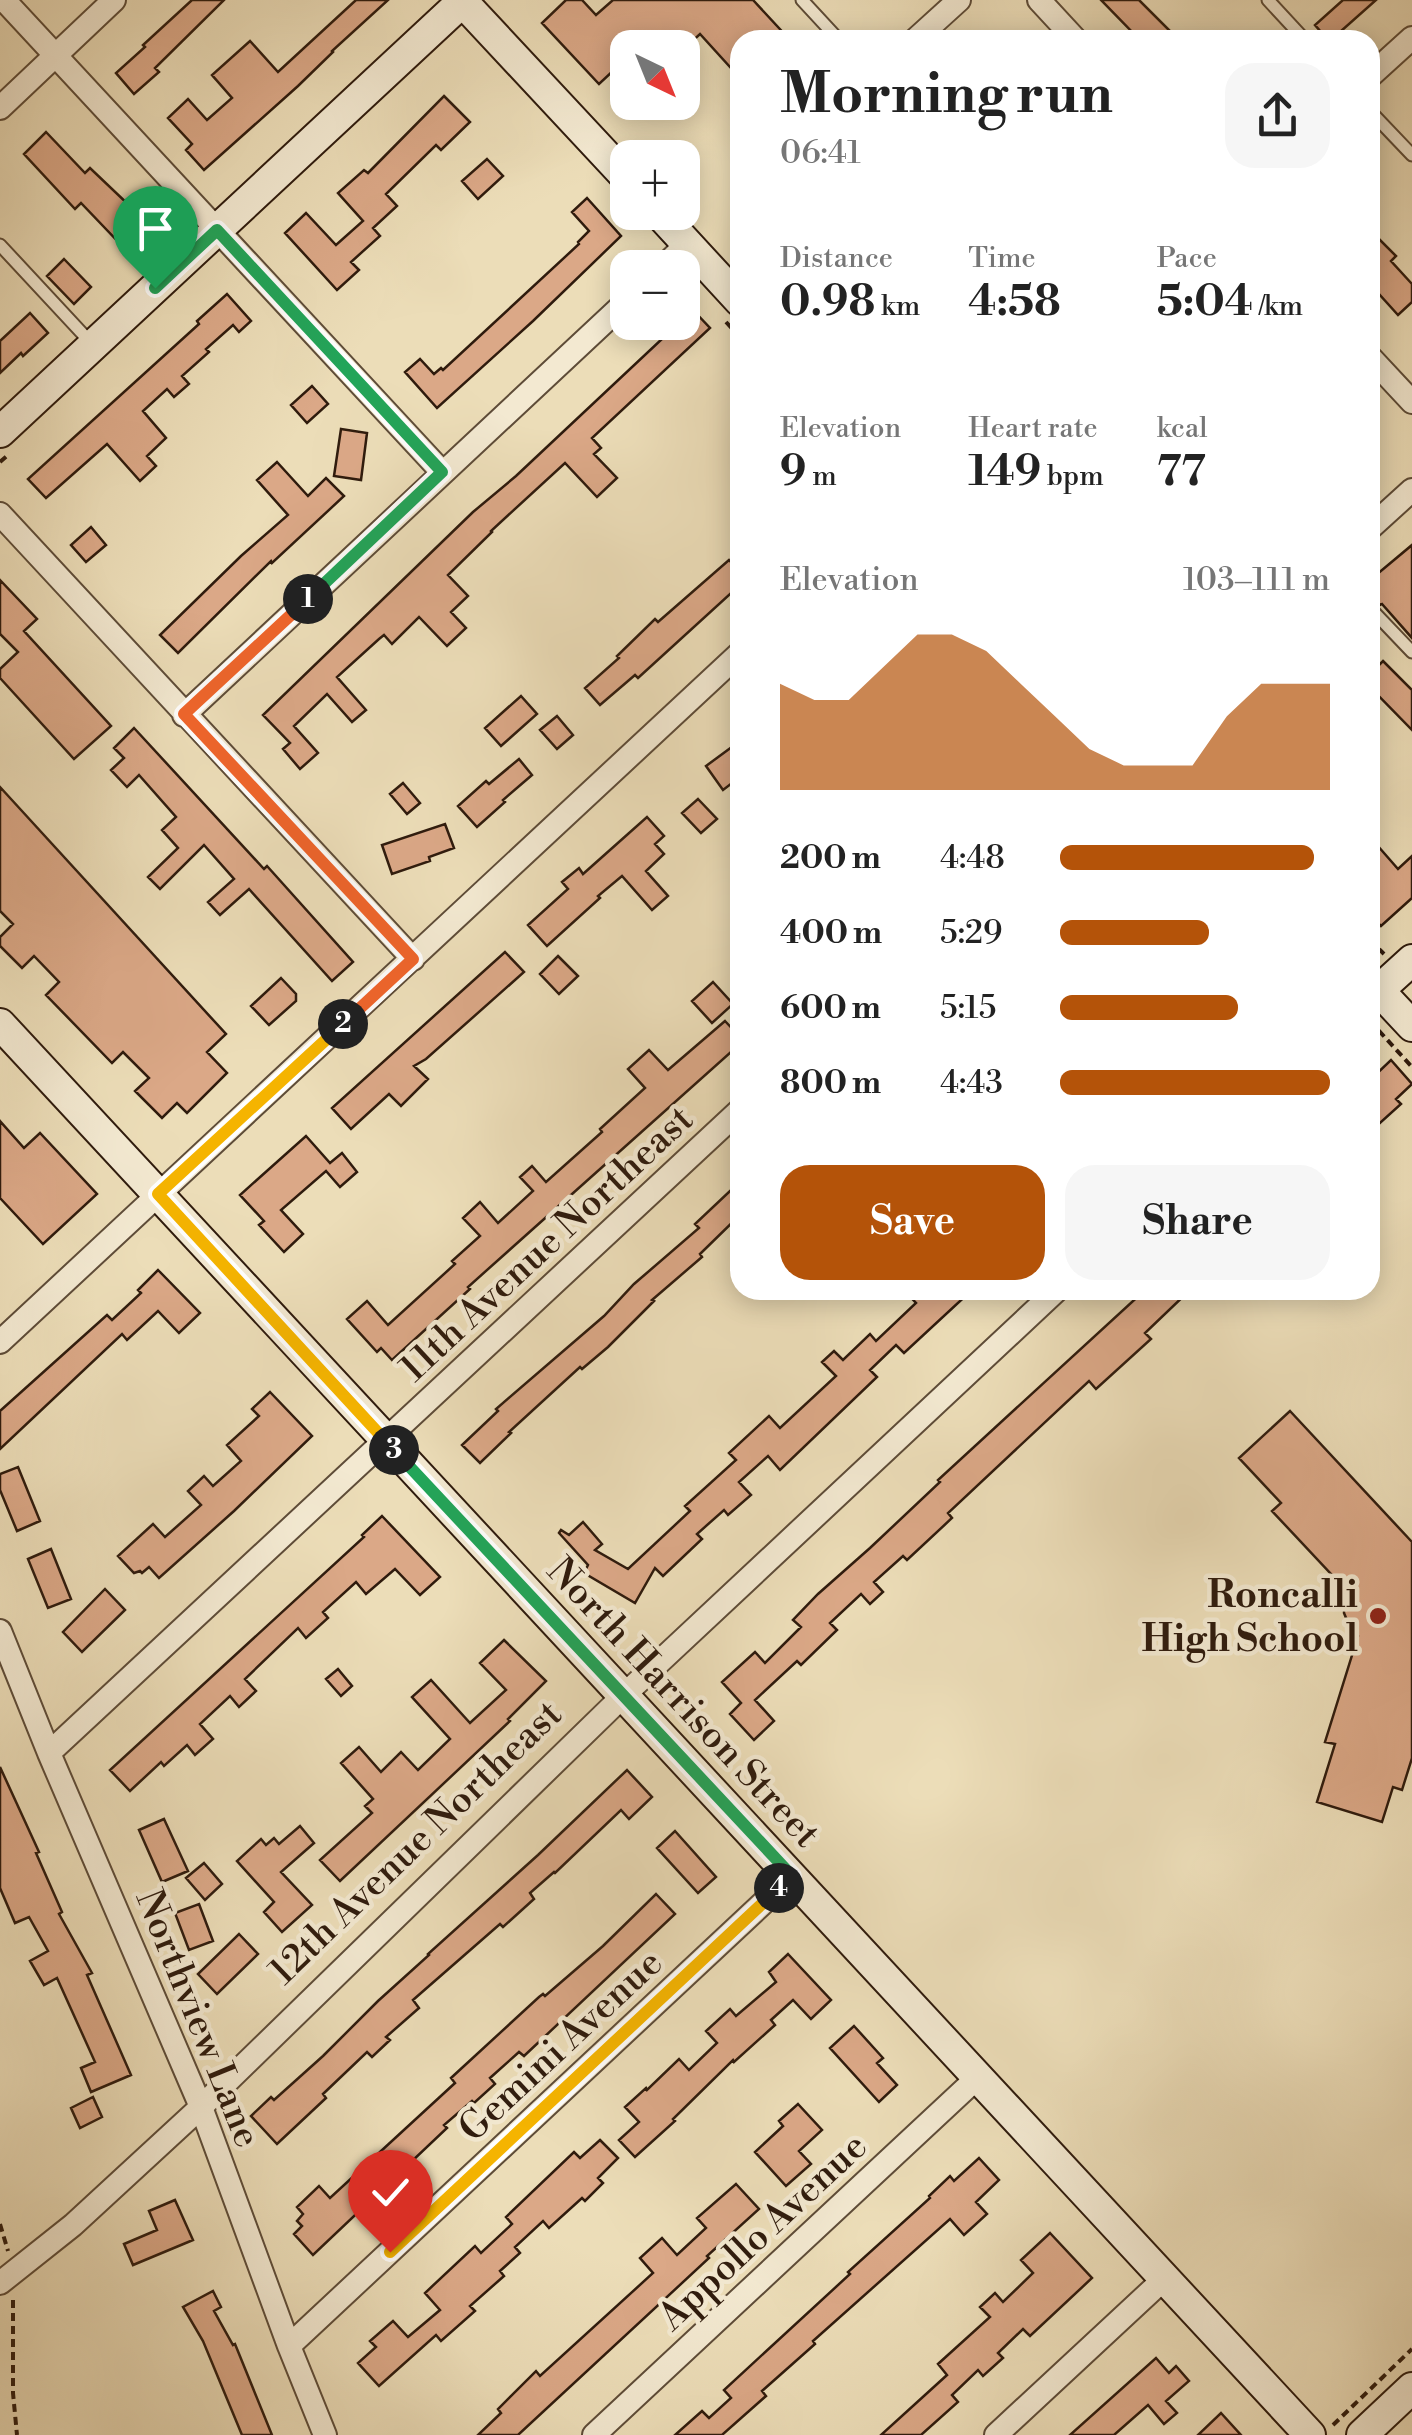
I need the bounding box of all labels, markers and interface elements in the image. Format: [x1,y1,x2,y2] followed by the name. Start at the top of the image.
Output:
[610,30,700,120] north arrow
[610,30,700,340] map controls
[780,61,1113,130] text: Morning run
[1225,63,1330,168] button: share
[780,133,861,173] text: 06:41
[610,140,700,230] button: +
[113,186,198,289] pin
[128,201,183,256] icon: arrive
[780,241,893,276] text: Distance
[968,241,1036,276] text: Time
[1157,241,1217,276] text: Pace
[610,250,700,340] button: −
[780,276,875,329] text: 0.98
[968,276,1061,329] text: 4:58
[1157,276,1253,329] text: 5:04
[875,289,920,324] text: km
[1253,289,1303,324] text: /km
[780,411,901,446] text: Elevation
[968,411,1098,446] text: Heart rate
[1157,411,1207,446] text: kcal
[780,446,806,499] text: 9
[968,446,1041,499] text: 149
[1157,446,1206,499] text: 77
[806,459,837,494] text: m
[1041,459,1104,494] text: bpm
[780,560,919,600] text: Elevation
[1183,560,1330,600] text: 103–111 m
[283,574,333,624] pin: 1
[301,581,315,616] text: 1
[780,838,881,878] text: 200 m
[940,838,1005,878] text: 4:48
[780,913,882,953] text: 400 m
[940,913,1003,953] text: 5:29
[780,988,881,1028] text: 600 m
[940,988,996,1028] text: 5:15
[318,999,368,1049] pin: 2
[334,1006,352,1041] text: 2
[780,1063,881,1103] text: 800 m
[940,1063,1003,1103] text: 4:43
[391,1096,703,1392] street label: 11th Avenue Northeast
[780,1165,1045,1280] button: Save
[1065,1165,1330,1280] button: Share
[369,1425,419,1475] pin: 3
[386,1432,402,1467] text: 3
[536,1548,829,1858] street label: North Harrison Street
[1142,1572,1358,1663] place label: Roncalli High School
[1367,1605,1389,1627] marker: Roncalli High School
[260,1691,572,1995] street label: 12th Avenue Northeast
[754,1863,804,1913] pin: 4
[770,1870,788,1905] text: 4
[125,1883,271,2154] street label: Northview Lane
[449,1940,673,2152] street label: Gemini Avenue
[648,2123,877,2341] street label: Appollo Avenue
[348,2150,433,2253] pin
[363,2165,418,2220] icon: check

